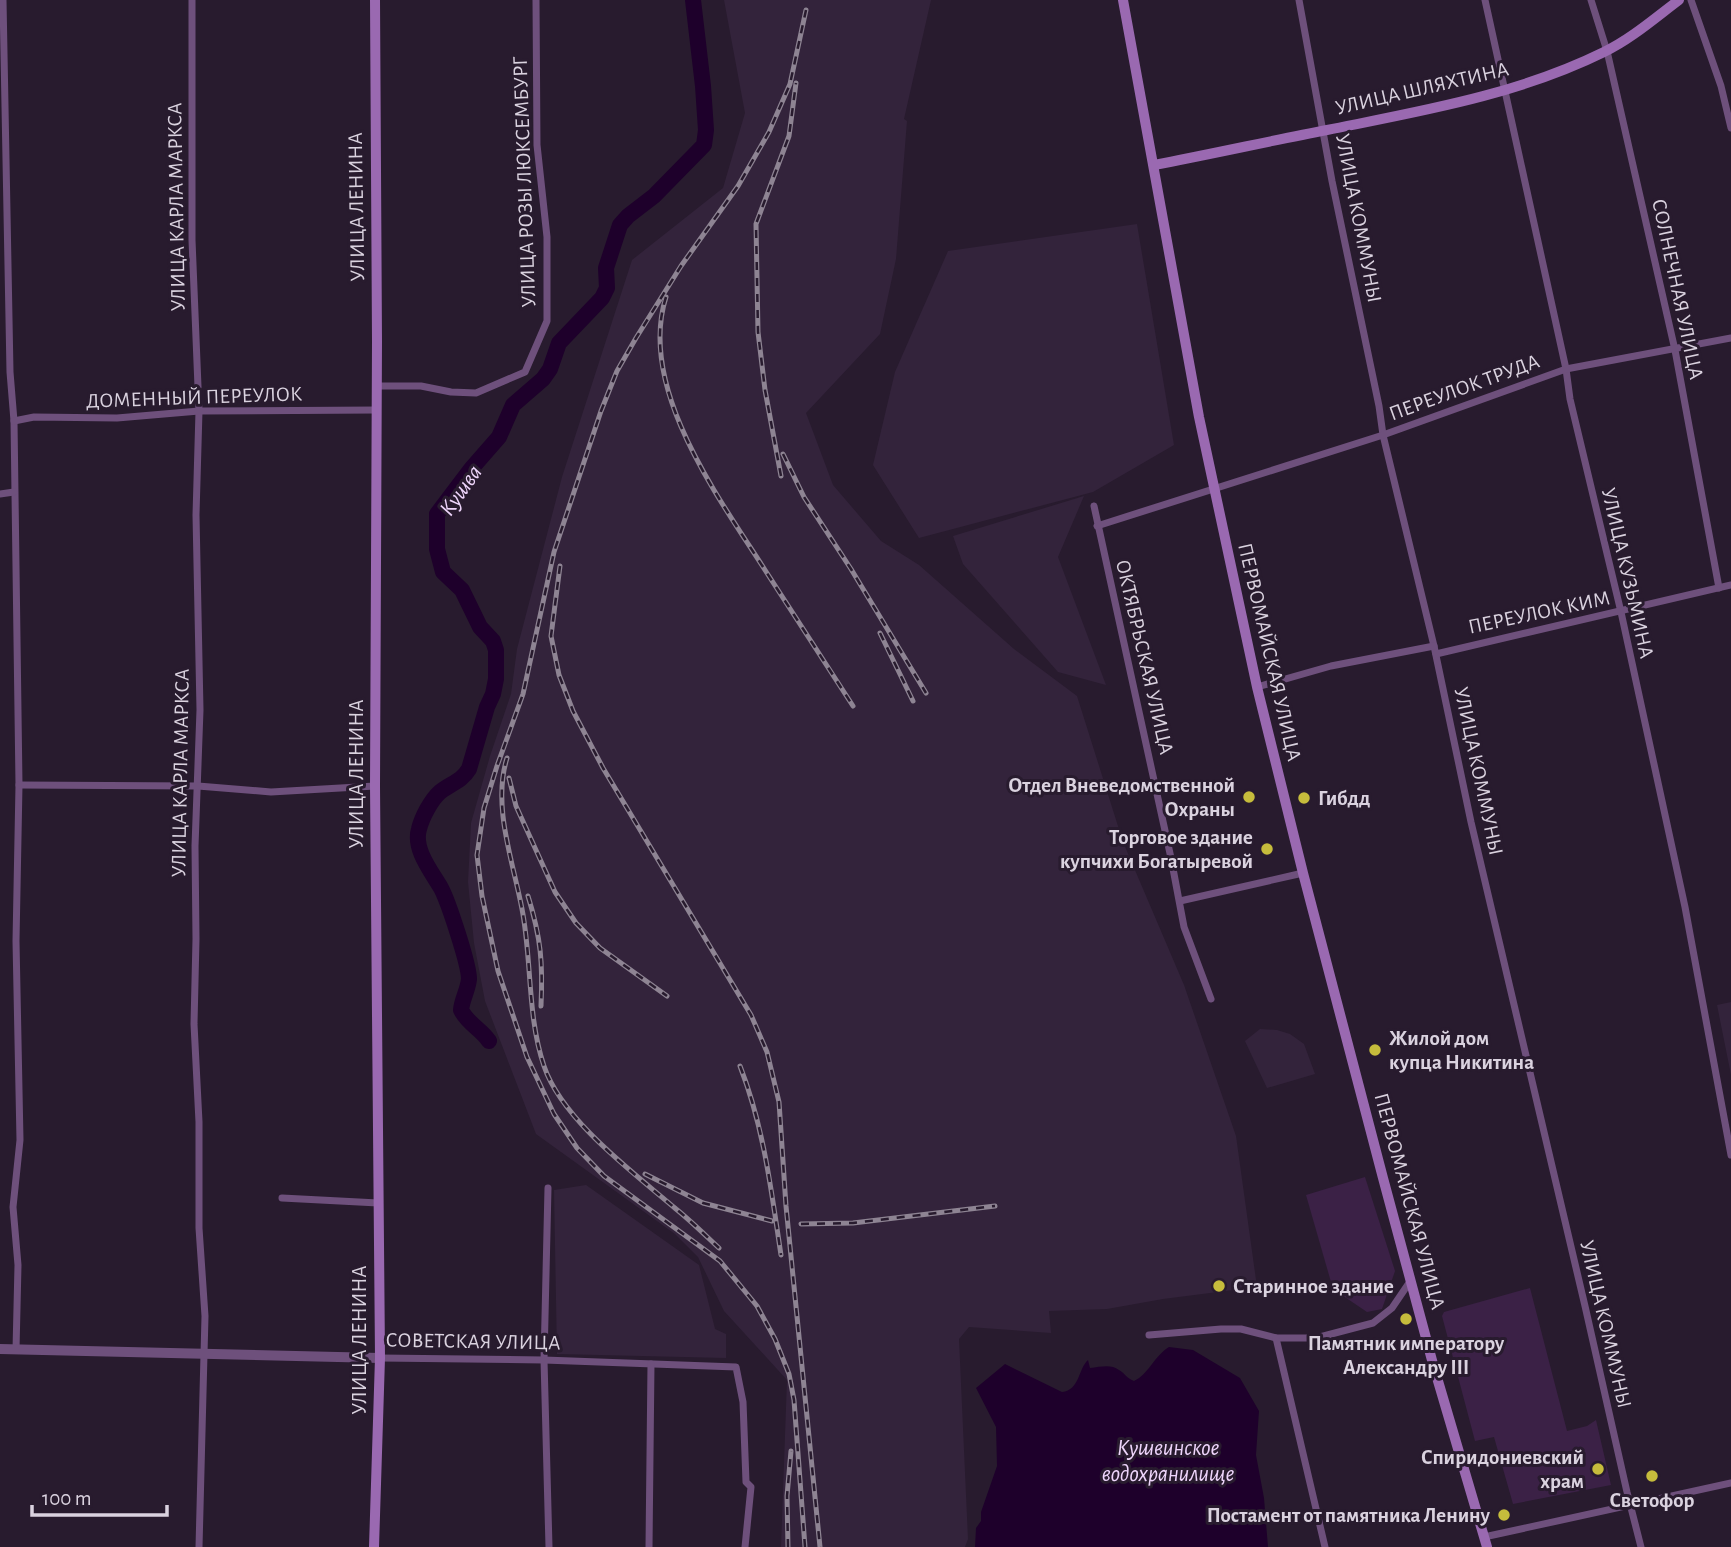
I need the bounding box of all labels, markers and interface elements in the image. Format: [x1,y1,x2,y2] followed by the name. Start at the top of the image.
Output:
[510,55,539,308] street label: УЛИЦА РОЗЫ ЛЮКСЕМБУРГ
[1333,58,1511,119] street label: УЛИЦА ШЛЯХТИНА
[164,102,189,312] street label: УЛИЦА КАРЛА МАРКСА
[345,132,368,282] street label: УЛИЦА ЛЕНИНА
[1332,132,1385,304] street label: УЛИЦА КОММУНЫ
[1648,197,1707,381] street label: СОЛНЕЧНАЯ УЛИЦА
[1386,351,1542,424] street label: ПЕРЕУЛОК ТРУДА
[86,382,302,412] street label: ДОМЕННЫЙ ПЕРЕУЛОК
[436,461,487,520] water label: Кушва
[1598,486,1657,660] street label: УЛИЦА КУЗЬМИНА
[1234,541,1306,763] street label: ПЕРВОМАЙСКАЯ УЛИЦА
[1112,558,1177,757] street label: ОКТЯБРЬСКАЯ УЛИЦА
[1466,587,1612,638] street label: ПЕРЕУЛОК КИМ
[168,668,193,878] street label: УЛИЦА КАРЛА МАРКСА
[1450,685,1507,857] street label: УЛИЦА КОММУНЫ
[346,699,367,849] street label: УЛИЦА ЛЕНИНА
[1008,775,1235,820] place label: Отдел Вневедомственной Охраны
[1318,788,1370,809] place label: Гибдд
[1241,789,1257,805] marker: Отдел Вневедомственной Охраны
[1296,790,1312,806] marker: Гибдд
[1060,827,1253,872] place label: Торговое здание купчихи Богатыревой
[1259,841,1275,857] marker: Торговое здание купчихи Богатыревой
[1389,1028,1534,1073] place label: Жилой дом купца Никитина
[1367,1042,1383,1058] marker: Жилой дом купца Никитина
[1370,1090,1450,1312] street label: ПЕРВОМАЙСКАЯ УЛИЦА
[1576,1238,1635,1410] street label: УЛИЦА КОММУНЫ
[349,1265,370,1415] street label: УЛИЦА ЛЕНИНА
[1233,1276,1394,1297] place label: Старинное здание
[1211,1278,1227,1294] marker: Старинное здание
[1398,1311,1414,1327] marker: Памятник императору Александру III
[385,1329,561,1354] street label: СОВЕТСКАЯ УЛИЦА
[1308,1333,1505,1378] place label: Памятник императору Александру III
[1102,1437,1234,1486] water label: Кушвинское водохранилище
[1421,1447,1584,1492] place label: Спиридониевский храм
[1590,1461,1606,1477] marker: Спиридониевский храм
[1644,1468,1660,1484] marker: Светофор
[32,1474,166,1518] scale bar
[42,1488,92,1509] text: 100 m
[1610,1490,1695,1511] place label: Светофор
[1207,1505,1490,1526] place label: Постамент от памятника Ленину
[1496,1507,1512,1523] marker: Постамент от памятника Ленину

